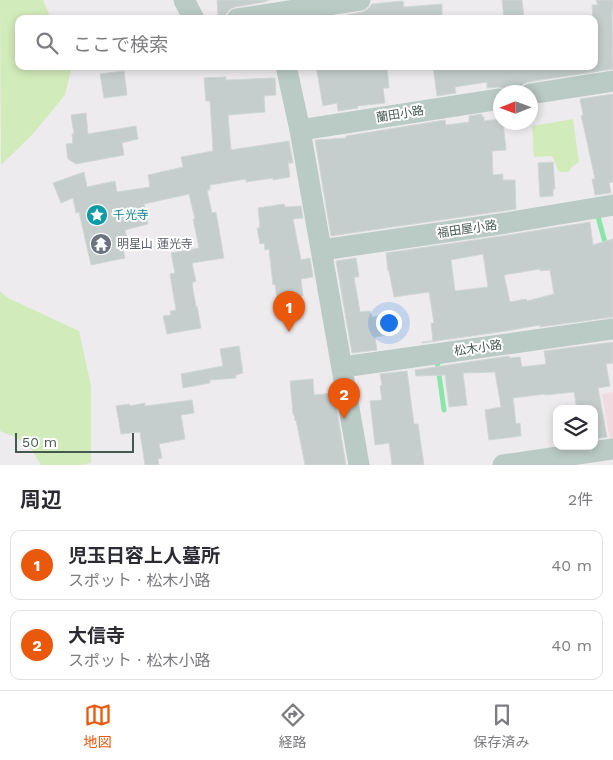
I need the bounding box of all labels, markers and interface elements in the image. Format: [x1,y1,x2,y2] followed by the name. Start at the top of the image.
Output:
[15,15,598,70] search box
[33,29,61,57] icon: search
[73,33,168,56] text: ここで検索
[493,85,538,130] north arrow
[375,103,425,125] street label: 蘭田小路
[85,203,109,227] place icon: 千光寺
[113,208,149,222] place label: 千光寺
[436,218,498,240] street label: 福田屋小路
[89,232,113,256] temple icon: 明星山 蓮光寺
[117,237,193,251] place label: 明星山 蓮光寺
[273,291,305,332] pin: 1
[376,310,402,336] your location
[453,338,503,358] street label: 松木小路
[328,378,360,419] pin: 2
[553,405,598,450] map controls
[553,405,598,450] button: layers
[15,430,134,453] scale bar
[22,434,57,450] text: 50 m
[20,487,62,512] text: 周辺
[568,490,593,509] text: 2件
[68,544,220,567] text: 児玉日容上人墓所
[34,556,40,575] text: 1
[552,556,592,575] text: 40 m
[68,571,211,590] text: スポット · 松木小路
[68,624,125,647] text: 大信寺
[32,636,42,655] text: 2
[552,636,592,655] text: 40 m
[68,651,211,670] text: スポット · 松木小路
[84,701,112,751] tab: 地図
[279,701,307,751] tab: 経路
[474,701,530,751] tab: 保存済み

